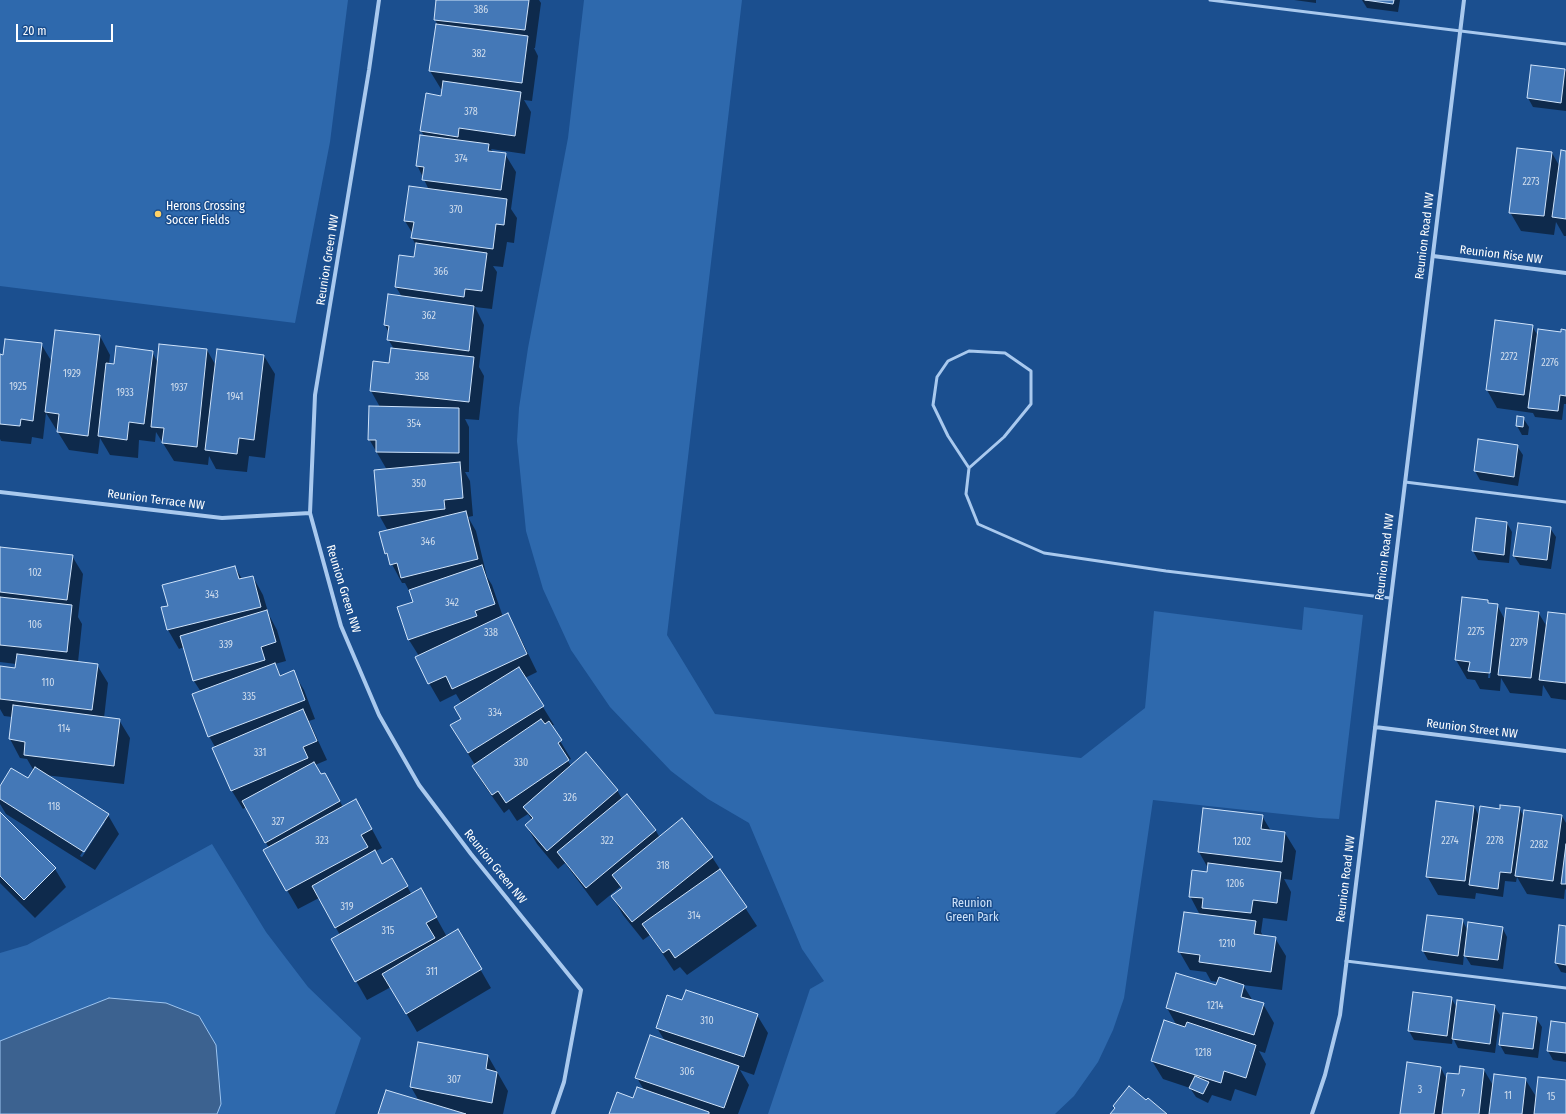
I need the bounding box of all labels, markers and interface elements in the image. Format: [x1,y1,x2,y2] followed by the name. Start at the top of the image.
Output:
[474,4,488,16] house number: 386
[18,16,115,42] scale bar
[23,24,47,38] text: 20 m
[472,48,486,60] house number: 382
[464,106,478,118] house number: 378
[454,153,468,165] house number: 374
[1522,176,1540,188] house number: 2273
[1413,192,1437,280] street label: Reunion Road NW
[166,200,245,228] place label: Herons Crossing Soccer Fields
[449,204,463,216] house number: 370
[153,209,163,219] marker: Herons Crossing Soccer Fields
[314,214,342,306] street label: Reunion Green NW
[1459,243,1543,267] street label: Reunion Rise NW
[434,266,448,278] house number: 366
[422,310,436,322] house number: 362
[1500,351,1518,363] house number: 2272
[1541,357,1559,369] house number: 2276
[63,368,81,380] house number: 1929
[415,371,429,383] house number: 358
[9,381,27,393] house number: 1925
[170,382,188,394] house number: 1937
[116,387,134,399] house number: 1933
[227,391,243,403] house number: 1941
[407,418,421,430] house number: 354
[412,478,426,490] house number: 350
[106,487,206,513] street label: Reunion Terrace NW
[1373,513,1397,601] street label: Reunion Road NW
[421,536,435,548] house number: 346
[323,543,363,635] street label: Reunion Green NW
[28,567,42,579] house number: 102
[205,589,219,601] house number: 343
[445,597,459,609] house number: 342
[28,619,42,631] house number: 106
[1467,626,1485,638] house number: 2275
[484,627,498,639] house number: 338
[1510,637,1528,649] house number: 2279
[219,639,233,651] house number: 339
[42,677,54,689] house number: 110
[242,691,256,703] house number: 335
[488,707,502,719] house number: 334
[1425,716,1519,742] street label: Reunion Street NW
[58,723,70,735] house number: 114
[254,747,266,759] house number: 331
[514,757,528,769] house number: 330
[563,792,577,804] house number: 326
[48,801,60,813] house number: 118
[272,816,284,828] house number: 327
[461,827,529,907] street label: Reunion Green NW
[315,835,329,847] house number: 323
[600,835,614,847] house number: 322
[1334,835,1358,923] street label: Reunion Road NW
[1441,835,1459,847] house number: 2274
[1486,835,1504,847] house number: 2278
[1233,836,1251,848] house number: 1202
[1530,839,1548,851] house number: 2282
[656,860,670,872] house number: 318
[1226,878,1244,890] house number: 1206
[945,897,999,925] park label: Reunion Green Park
[340,901,354,913] house number: 319
[687,910,701,922] house number: 314
[382,925,394,937] house number: 315
[1218,938,1236,950] house number: 1210
[426,966,438,978] house number: 311
[1207,1000,1223,1012] house number: 1214
[700,1015,714,1027] house number: 310
[1195,1047,1211,1059] house number: 1218
[680,1066,694,1078] house number: 306
[447,1074,461,1086] house number: 307
[1418,1084,1422,1096] house number: 3
[1461,1088,1465,1100] house number: 7
[1504,1090,1512,1102] house number: 11
[1547,1091,1555,1103] house number: 15

